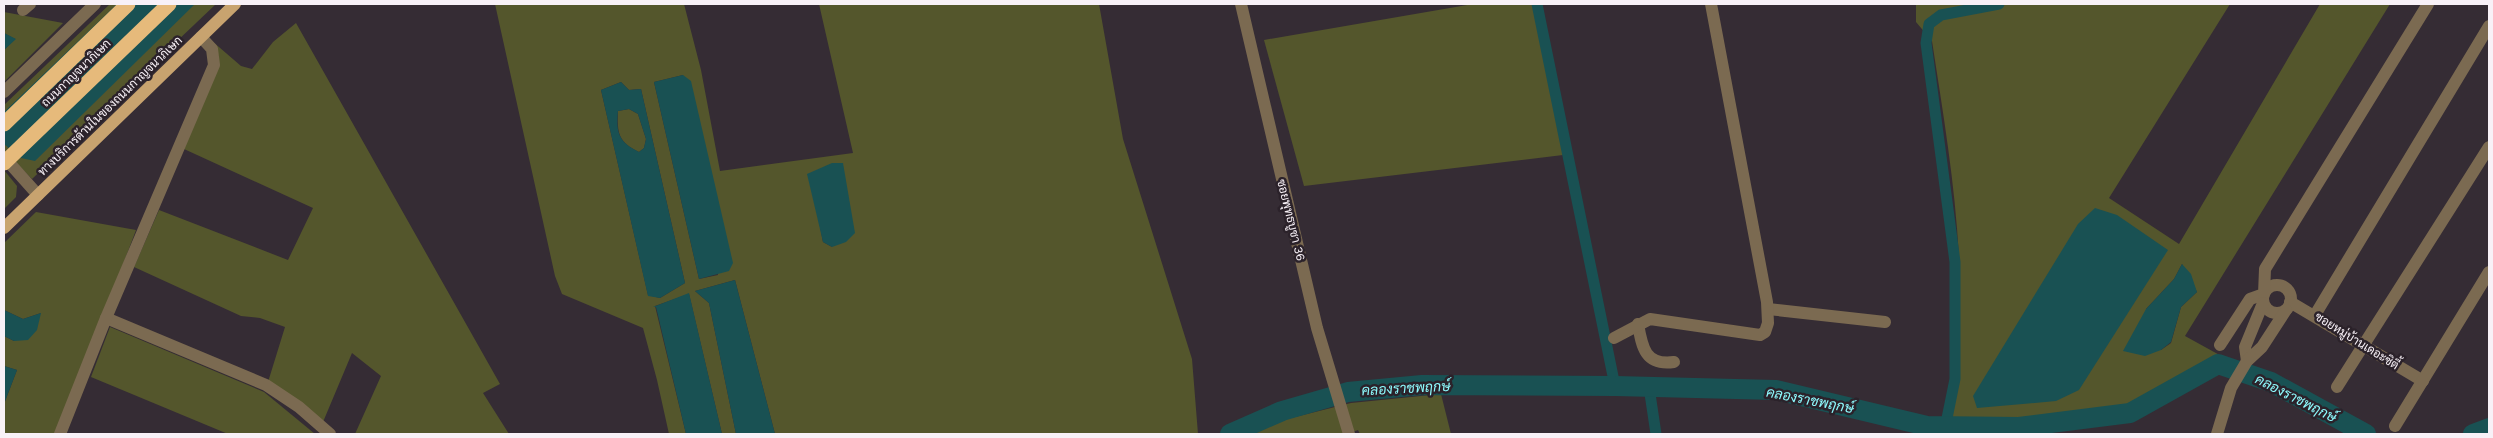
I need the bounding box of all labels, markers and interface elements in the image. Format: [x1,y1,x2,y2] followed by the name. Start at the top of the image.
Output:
[34,33,185,179] street label: ทางบริการด้านในของถนนกาญจนาภิเษก
[38,36,114,110] street label: ถนนกาญจนาภิเษก
[1272,178,1308,263] street label: ซอยพุทธบูชา 36
[2312,306,2404,374] street label: ซอยหมู่บ้านเดอะซิตี้
[2252,370,2341,427] water label: คลองราชพฤกษ์
[1361,377,1453,399] water label: คลองราชพฤกษ์
[1765,383,1857,418] water label: คลองราชพฤกษ์

